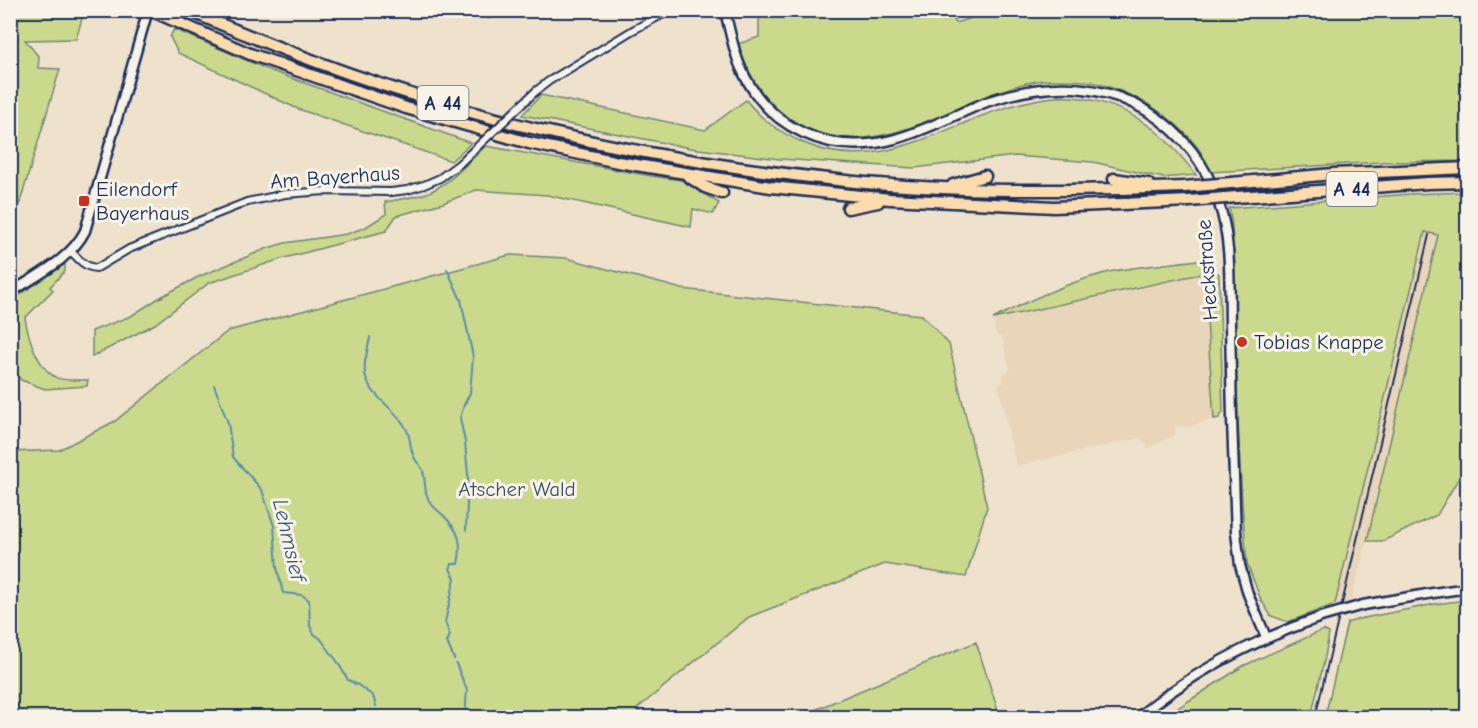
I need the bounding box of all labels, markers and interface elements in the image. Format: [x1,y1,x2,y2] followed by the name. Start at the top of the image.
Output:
[418,86,468,120] road number: A 44
[269,160,401,194] street label: Am Bayerhaus
[1326,172,1378,206] road number: A 44
[96,177,189,225] place label: Eilendorf Bayerhaus
[77,194,91,208] marker: Eilendorf Bayerhaus
[1192,219,1222,321] street label: Heckstraße
[1254,330,1384,354] place label: Tobias Knappe
[1235,335,1249,349] marker: Tobias Knappe
[458,477,576,501] park label: Atscher Wald
[267,496,312,587] water label: Lehmsief

